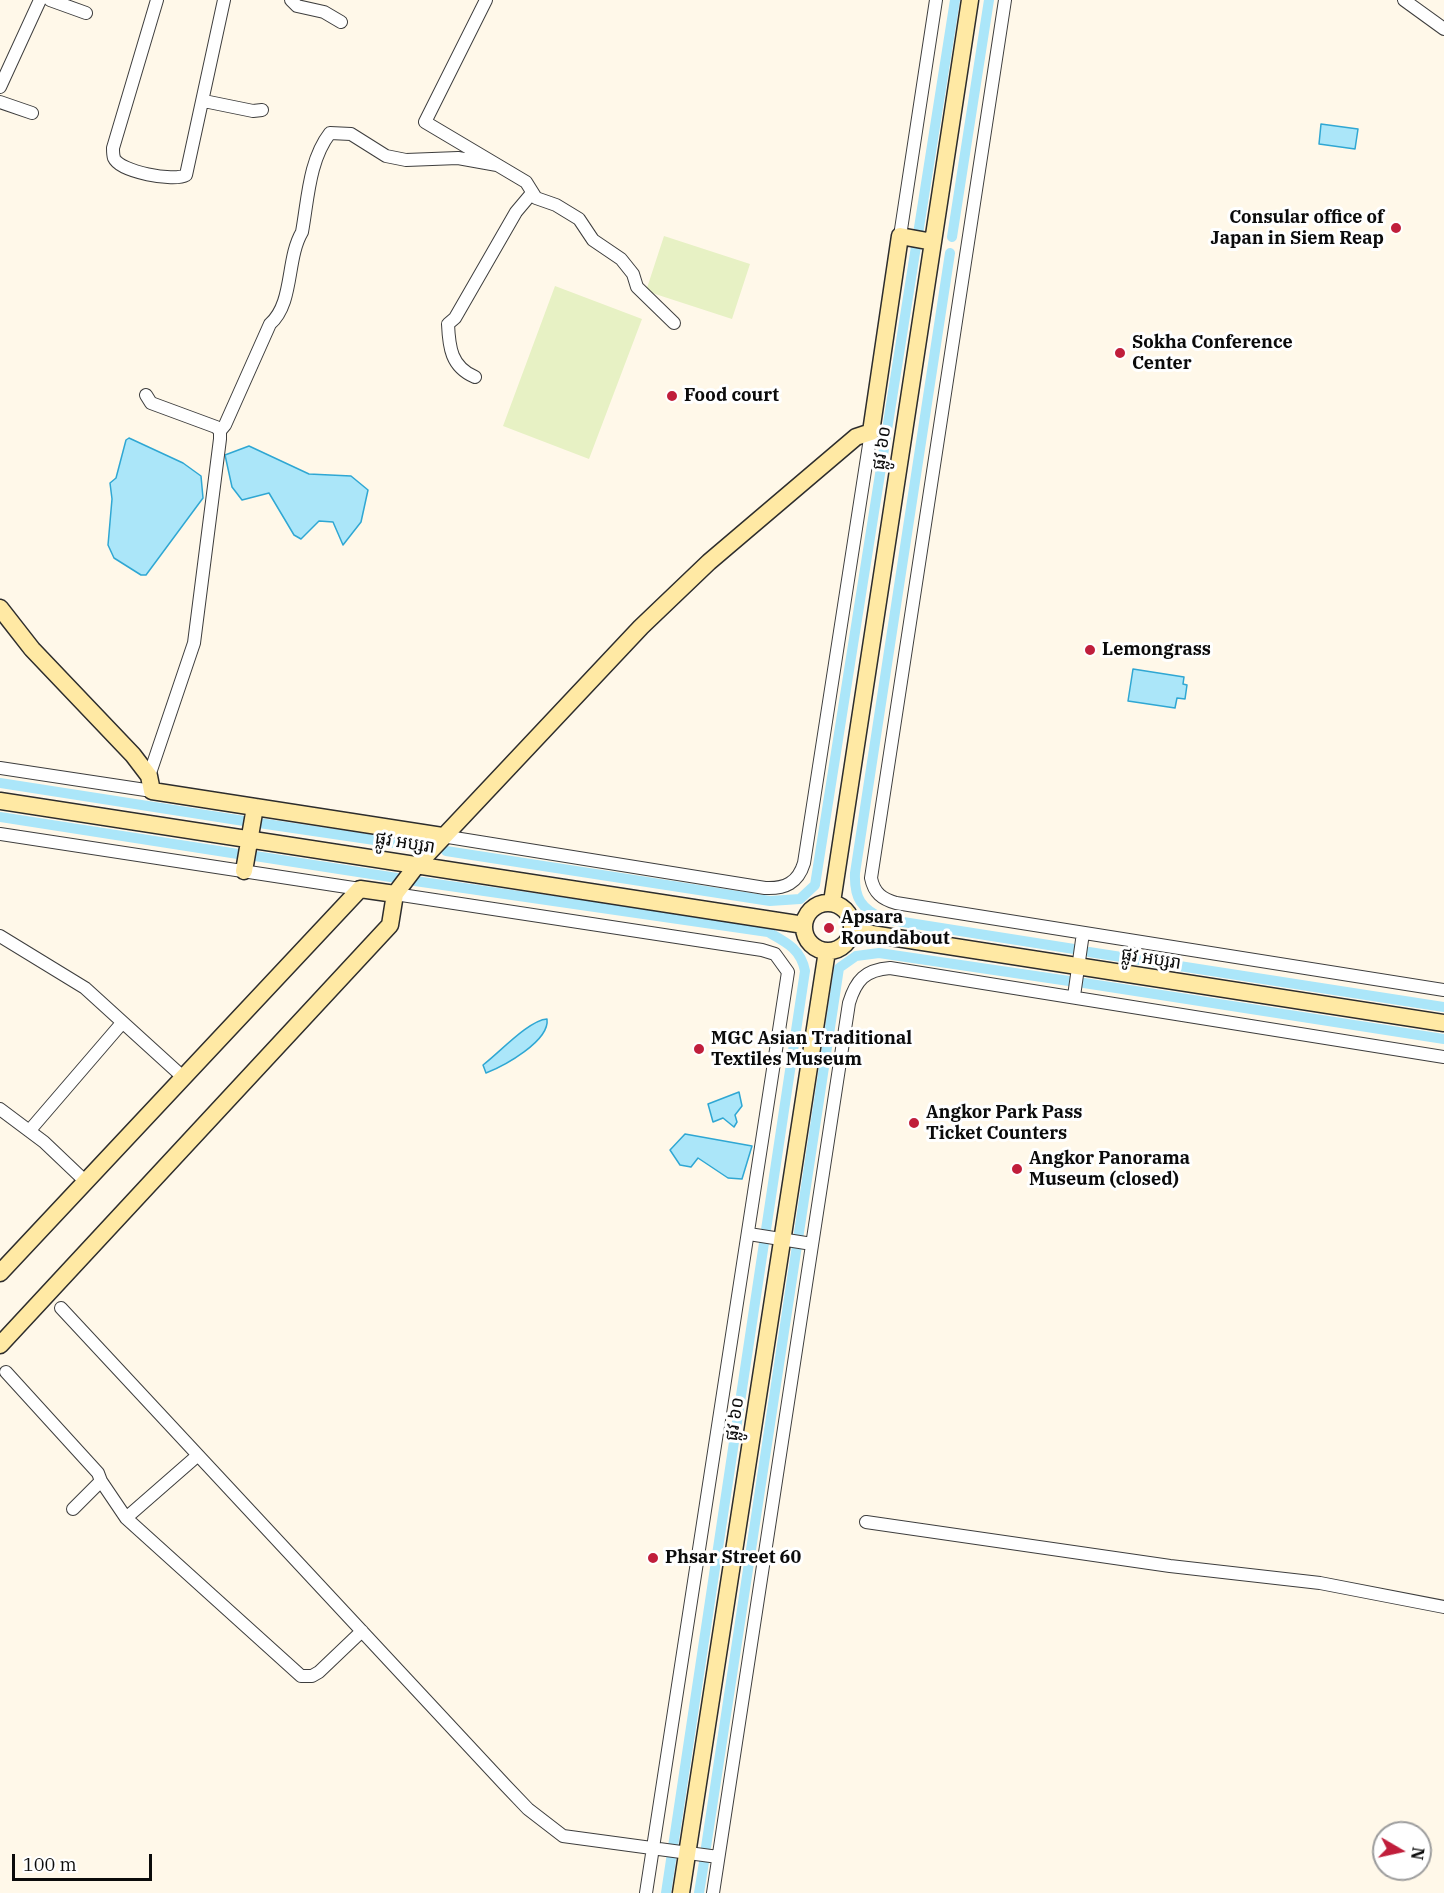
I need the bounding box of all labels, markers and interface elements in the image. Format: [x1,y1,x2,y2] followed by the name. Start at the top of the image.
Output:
[1210,207,1384,250] place label: Consular office of Japan in Siem Reap
[1389,221,1403,235] marker: Consular office of Japan in Siem Reap
[1132,332,1293,374] place label: Sokha Conference Center
[1113,346,1127,360] marker: Sokha Conference Center
[684,385,779,407] place label: Food court
[665,389,679,403] marker: Food court
[868,424,896,472] street label: ផ្លូវ ៦០
[1102,639,1211,661] place label: Lemongrass
[1083,643,1097,657] marker: Lemongrass
[373,828,437,858] street label: ផ្លូវ អប្សរា
[841,907,950,950] place label: Apsara Roundabout
[822,921,836,935] marker: Apsara Roundabout
[1119,944,1183,974] street label: ផ្លូវ អប្សរា
[711,1028,912,1070] place label: MGC Asian Traditional Textiles Museum
[692,1042,706,1056] marker: MGC Asian Traditional Textiles Museum
[926,1102,1082,1144] place label: Angkor Park Pass Ticket Counters
[907,1116,921,1130] marker: Angkor Park Pass Ticket Counters
[1029,1148,1190,1190] place label: Angkor Panorama Museum (closed)
[1010,1162,1024,1176] marker: Angkor Panorama Museum (closed)
[721,1395,749,1443] street label: ផ្លូវ ៦០
[665,1547,801,1569] place label: Phsar Street 60
[646,1551,660,1565] marker: Phsar Street 60
[1372,1821,1432,1881] north arrow
[15,1842,154,1880] scale bar
[1407,1846,1429,1861] text: N
[23,1853,77,1876] text: 100 m

